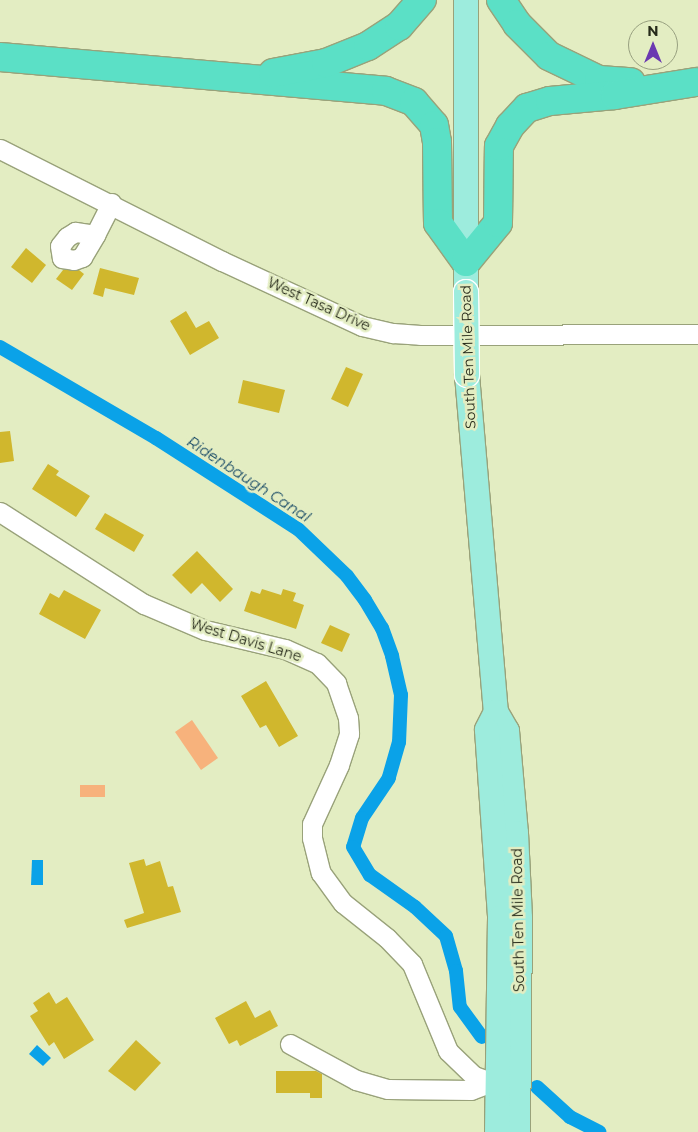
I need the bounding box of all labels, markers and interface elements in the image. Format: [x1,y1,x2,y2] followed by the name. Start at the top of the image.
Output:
[628,20,678,70] north arrow
[647,22,659,40] text: N
[265,274,373,334] street label: West Tasa Drive
[457,285,479,429] street label: South Ten Mile Road
[184,432,314,526] water label: Ridenbaugh Canal
[188,615,304,665] street label: West Davis Lane
[508,848,528,992] street label: South Ten Mile Road

